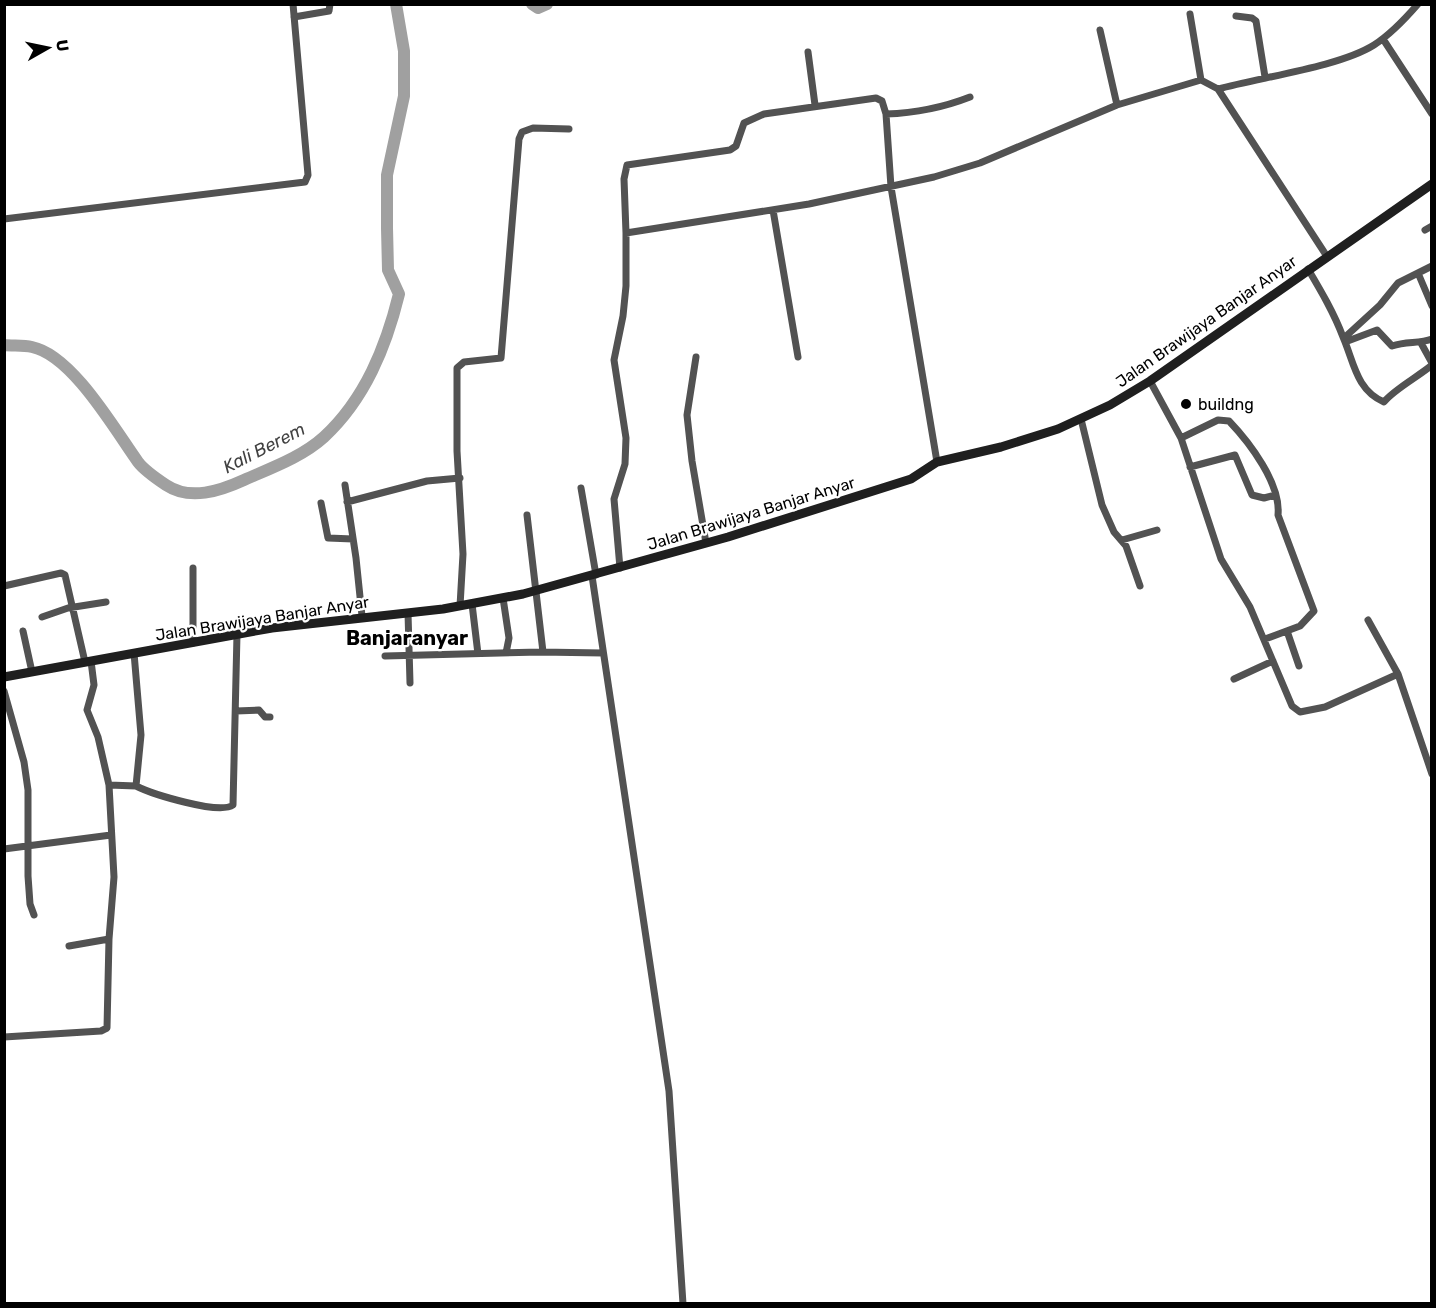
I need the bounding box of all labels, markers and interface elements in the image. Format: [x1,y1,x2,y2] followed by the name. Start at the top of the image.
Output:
[18,18,78,78] north arrow
[52,39,73,53] text: U
[1112,252,1300,391] street label: Jalan Brawijaya Banjar Anyar
[1198,395,1254,414] place label: buildng
[1179,397,1193,411] marker: buildng
[219,418,309,478] water label: Kali Berem
[645,473,857,554] street label: Jalan Brawijaya Banjar Anyar
[154,592,370,645] street label: Jalan Brawijaya Banjar Anyar
[346,626,468,650] district label: Banjaranyar

